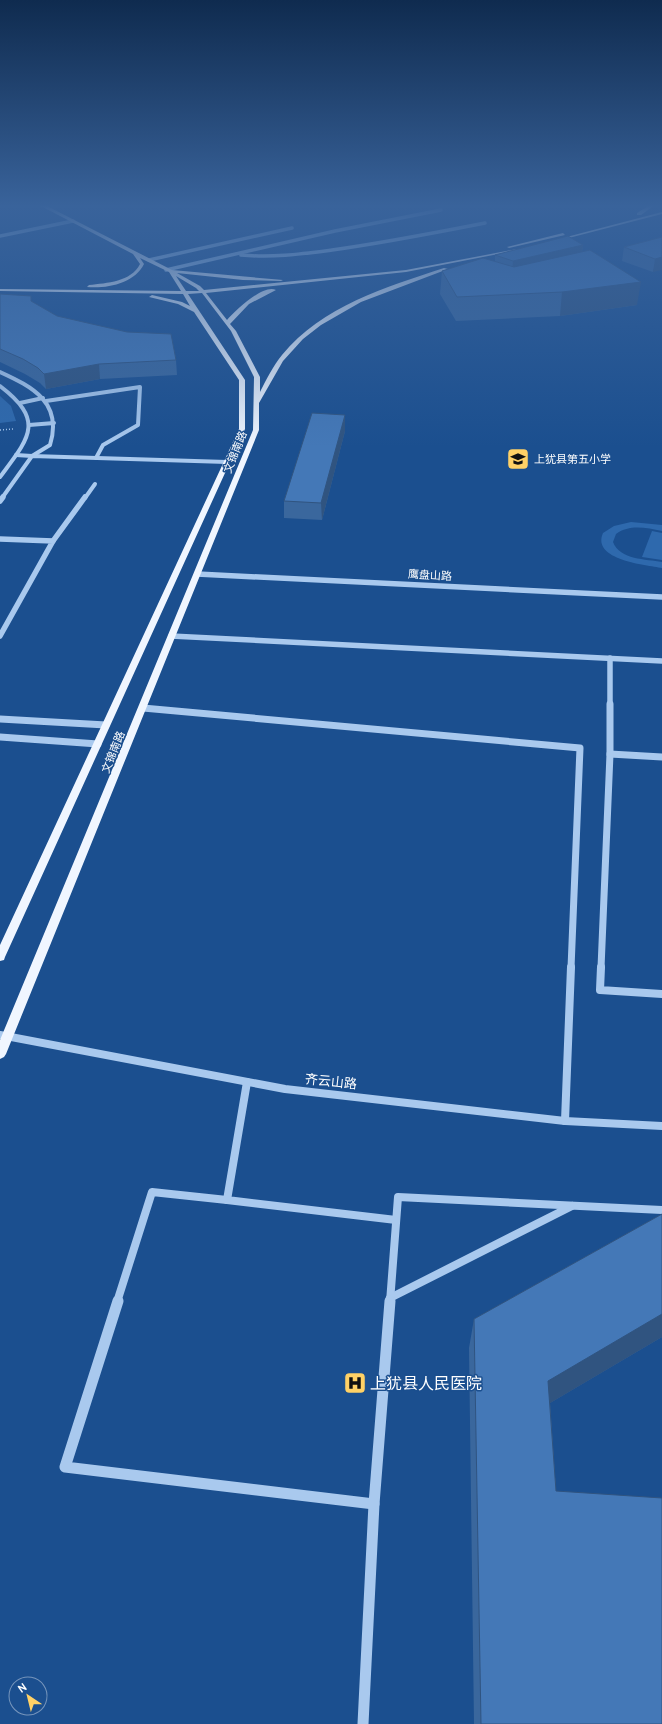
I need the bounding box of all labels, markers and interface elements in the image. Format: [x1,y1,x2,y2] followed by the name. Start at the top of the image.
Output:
[220,429,250,475] street label: 文锦南路
[505,446,531,472] school or university icon: 上犹县第五小学
[534,452,611,466] place label: 上犹县第五小学
[408,567,452,583] street label: 鹰盘山路
[98,729,128,775] street label: 文锦南路
[304,1070,358,1092] street label: 齐云山路
[342,1370,368,1396] hospital icon: 上犹县人民医院
[370,1374,482,1393] place label: 上犹县人民医院
[8,1676,48,1716] north arrow
[15,1680,29,1696] text: N

